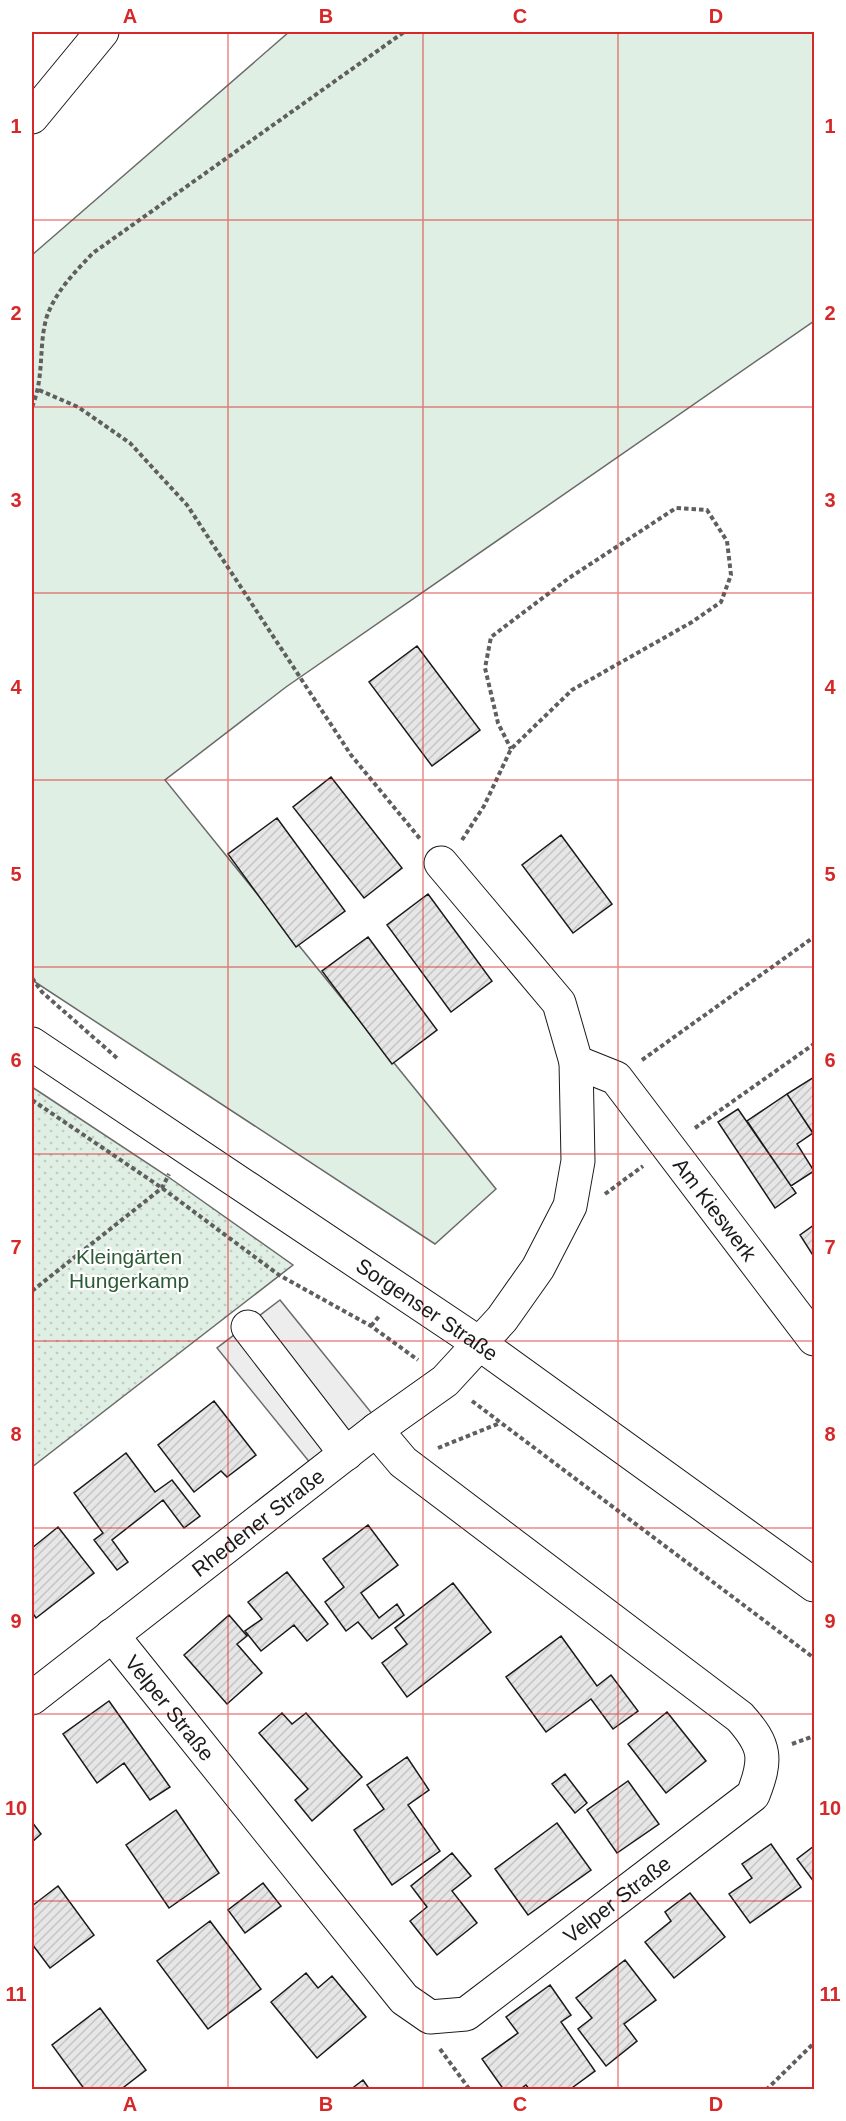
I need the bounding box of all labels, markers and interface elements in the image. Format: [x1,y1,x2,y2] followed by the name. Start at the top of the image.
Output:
[123,5,137,27] text: A
[319,5,333,27] text: B
[513,5,527,27] text: C
[709,5,723,27] text: D
[10,115,22,137] text: 1
[824,115,836,137] text: 1
[10,302,22,324] text: 2
[824,302,836,324] text: 2
[10,489,22,511] text: 3
[824,489,836,511] text: 3
[10,676,22,698] text: 4
[824,676,836,698] text: 4
[10,863,22,885] text: 5
[824,863,836,885] text: 5
[10,1049,22,1071] text: 6
[824,1049,836,1071] text: 6
[669,1153,762,1265] street label: Am Kieswerk
[10,1236,22,1258] text: 7
[824,1236,836,1258] text: 7
[69,1245,189,1292] park label: Kleingärten Hungerkamp
[352,1253,503,1365] street label: Sorgenser Straße
[10,1423,22,1445] text: 8
[824,1423,836,1445] text: 8
[187,1464,328,1581] street label: Rhedener Straße
[10,1610,22,1632] text: 9
[824,1610,836,1632] text: 9
[121,1650,219,1765] street label: Velper Straße
[5,1797,27,1819] text: 10
[819,1797,841,1819] text: 10
[559,1851,675,1947] street label: Velper Straße
[5,1983,27,2005] text: 11
[819,1983,841,2005] text: 11
[123,2093,137,2115] text: A
[319,2093,333,2115] text: B
[513,2093,527,2115] text: C
[709,2093,723,2115] text: D

